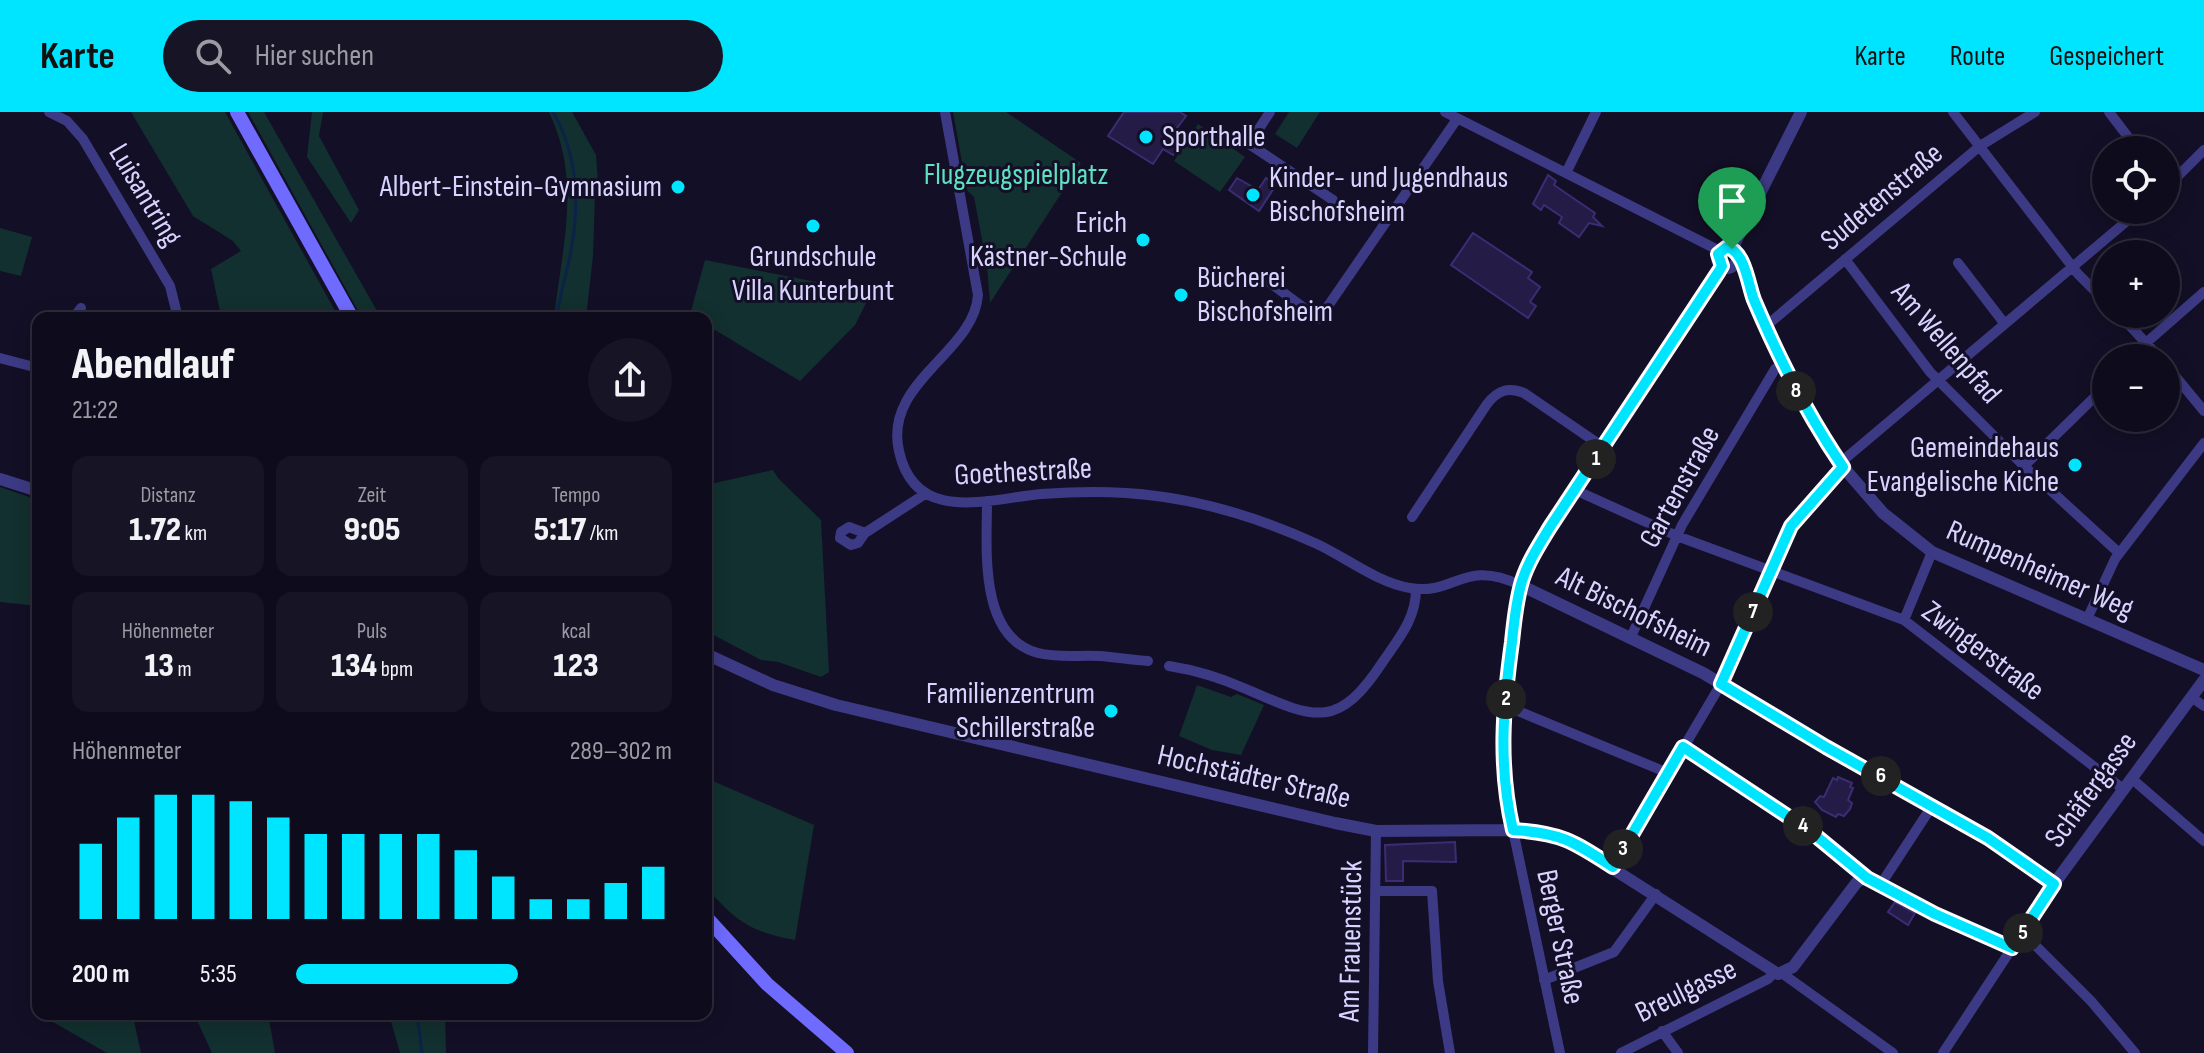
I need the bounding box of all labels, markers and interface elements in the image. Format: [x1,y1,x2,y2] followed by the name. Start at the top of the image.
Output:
[163,20,723,92] search box
[40,34,115,79] text: Karte
[191,34,235,78] icon: search
[255,38,374,74] text: Hier suchen
[1855,40,1906,73] text: Karte
[1950,40,2005,73] text: Route
[2049,40,2164,73] text: Gespeichert
[1162,119,1265,155] place label: Sporthalle
[1137,128,1155,146] marker: Sporthalle
[1814,136,1950,258] street label: Sudetenstraße
[2092,136,2180,432] map controls
[2092,136,2180,224] button: locate
[101,137,189,253] street label: Luisantring
[924,157,1108,193] park label: Flugzeugspielplatz
[1269,160,1508,230] place label: Kinder- und Jugendhaus Bischofsheim
[1698,167,1766,249] pin
[379,169,662,205] place label: Albert-Einstein-Gymnasium
[669,178,687,196] marker: Albert-Einstein-Gymnasium
[1710,179,1754,223] icon: arrive
[1244,186,1262,204] marker: Kinder- und Jugendhaus Bischofsheim
[970,205,1127,275] place label: Erich Kästner-Schule
[804,217,822,235] marker: Grundschule Villa Kunterbunt
[1134,231,1152,249] marker: Erich Kästner-Schule
[732,239,894,309] place label: Grundschule Villa Kunterbunt
[2092,240,2180,328] button: +
[1197,260,1333,330] place label: Bücherei Bischofsheim
[1883,274,2009,411] street label: Am Wellenpfad
[1172,286,1190,304] marker: Bücherei Bischofsheim
[72,338,234,391] text: Abendlauf
[588,338,672,422] button: share
[2092,344,2180,432] button: −
[1776,371,1816,411] pin: 8
[1791,377,1801,404] text: 8
[72,395,118,426] text: 21:22
[1632,420,1728,554] street label: Gartenstraße
[1867,430,2059,500] place label: Gemeindehaus Evangelische Kiche
[1576,439,1616,479] pin: 1
[1592,445,1600,472] text: 1
[953,450,1093,494] street label: Goethestraße
[2066,456,2084,474] marker: Gemeindehaus Evangelische Kiche
[140,482,196,509] text: Distanz
[358,482,386,509] text: Zeit
[552,482,600,509] text: Tempo
[129,509,181,550] text: 1.72
[344,509,400,550] text: 9:05
[534,509,586,550] text: 5:17
[1941,513,2139,627] street label: Rumpenheimer Weg
[181,520,207,547] text: km
[586,520,618,547] text: /km
[1549,558,1718,665] street label: Alt Bischofsheim
[1733,592,1773,632] pin: 7
[1915,593,2051,709] street label: Zwingerstraße
[1748,598,1758,625] text: 7
[122,618,214,645] text: Höhenmeter
[357,618,387,645] text: Puls
[561,618,591,645] text: kcal
[144,645,174,686] text: 13
[331,645,377,686] text: 134
[553,645,599,686] text: 123
[174,656,192,683] text: m
[377,656,413,683] text: bpm
[926,676,1095,746] place label: Familienzentrum Schillerstraße
[1486,679,1526,719] pin: 2
[1501,685,1511,712] text: 2
[1102,702,1120,720] marker: Familienzentrum Schillerstraße
[2037,725,2145,855] street label: Schäfergasse
[72,736,181,767] text: Höhenmeter
[570,736,672,767] text: 289–302 m
[1154,737,1354,817] street label: Hochstädter Straße
[1861,756,1901,796] pin: 6
[1876,762,1886,789] text: 6
[1783,806,1823,846] pin: 4
[1798,812,1808,839] text: 4
[1603,829,1643,869] pin: 3
[1618,835,1628,862] text: 3
[1332,859,1370,1023] street label: Am Frauenstück
[1528,866,1592,1008] street label: Berger Straße
[2003,913,2043,953] pin: 5
[2018,919,2028,946] text: 5
[1630,951,1742,1031] street label: Breulgasse
[72,959,129,990] text: 200 m
[200,959,237,990] text: 5:35

